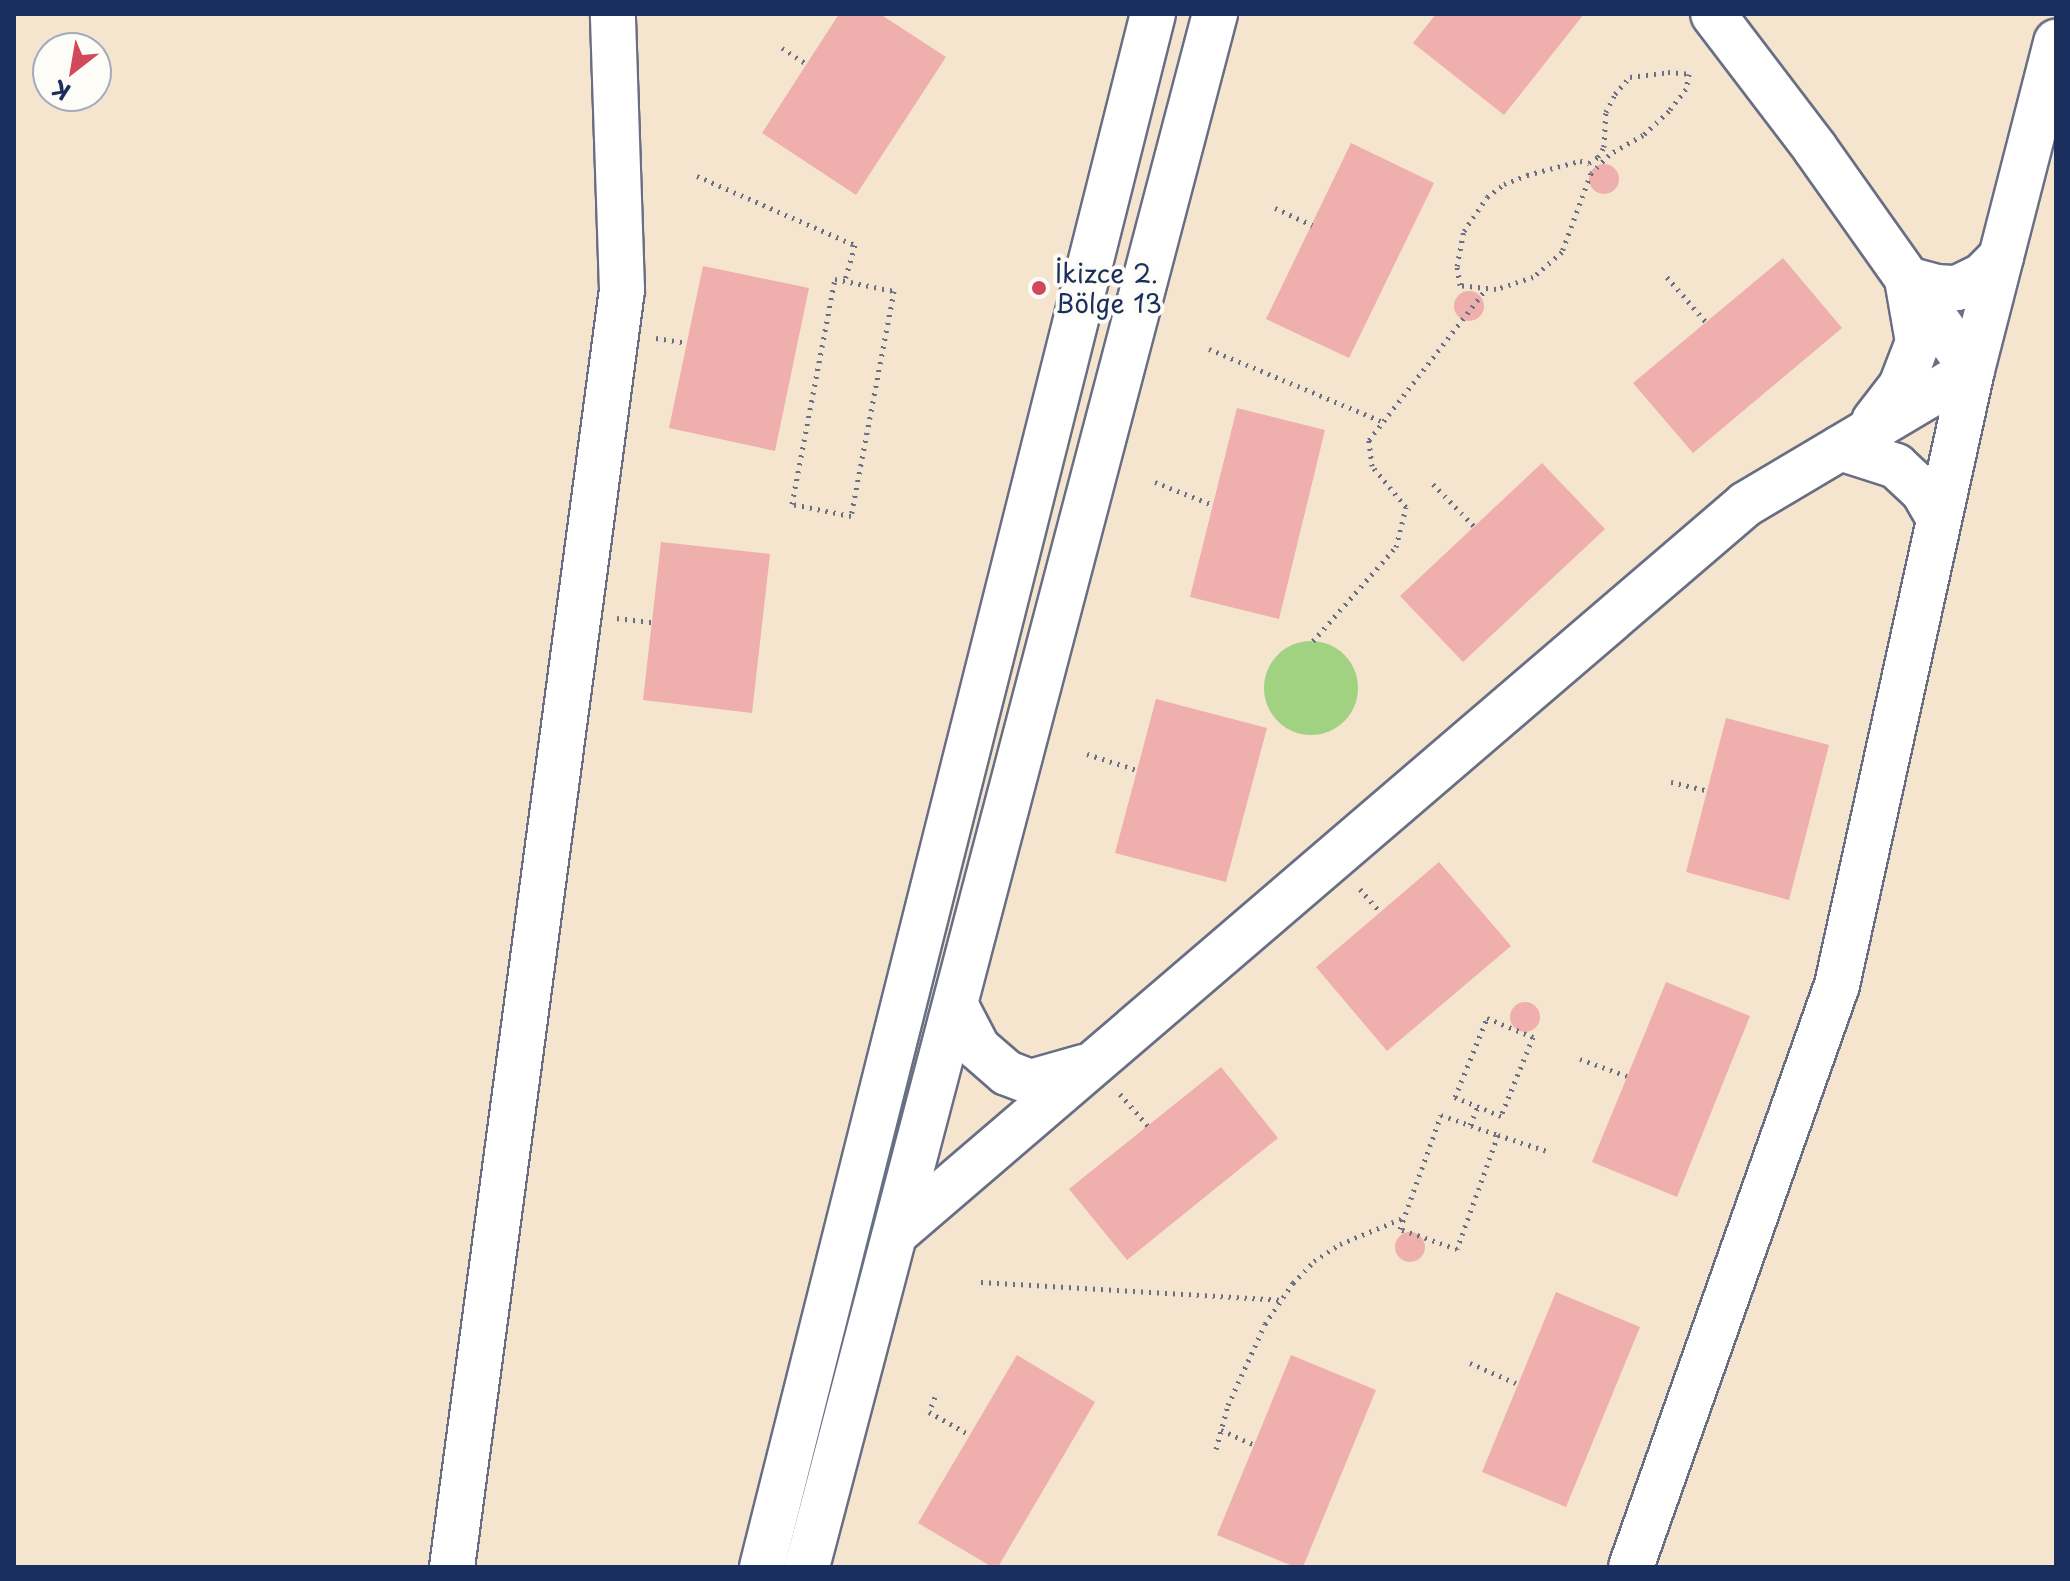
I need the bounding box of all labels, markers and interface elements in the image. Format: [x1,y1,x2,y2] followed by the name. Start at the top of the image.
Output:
[32,32,112,112] north arrow
[45,73,76,110] text: K
[1055,257,1162,318] place label: İkizce 2. Bölge 13
[1030,279,1048,297] marker: İkizce 2. Bölge 13

